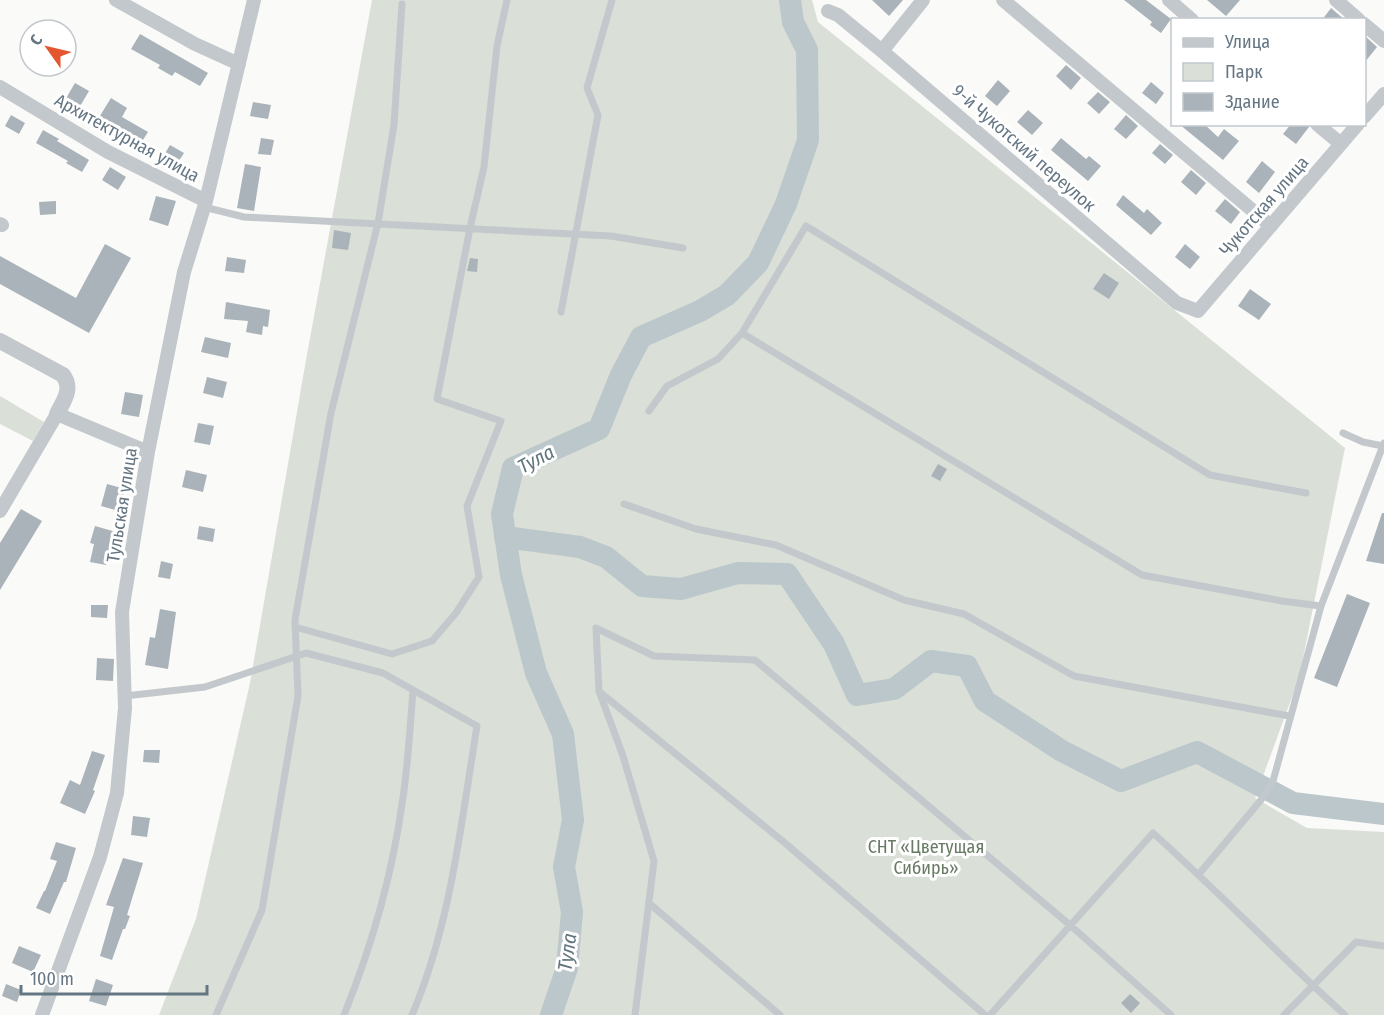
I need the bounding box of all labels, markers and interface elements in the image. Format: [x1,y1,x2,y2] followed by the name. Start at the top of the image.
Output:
[18,18,78,78] north arrow
[1171,18,1366,126] legend
[26,31,47,49] text: С
[1224,31,1270,53] text: Улица
[1225,61,1263,83] text: Парк
[948,80,1101,217] street label: 9-й Чукотский переулок
[51,89,203,187] street label: Архитектурная улица
[1225,91,1280,113] text: Здание
[1215,151,1313,260] street label: Чукотская улица
[514,440,558,478] water label: Тула
[102,446,142,564] street label: Тульская улица
[868,836,984,879] park label: СНТ «Цветущая Сибирь»
[552,932,582,972] water label: Тула
[21,958,207,996] scale bar
[30,968,74,990] text: 100 m

